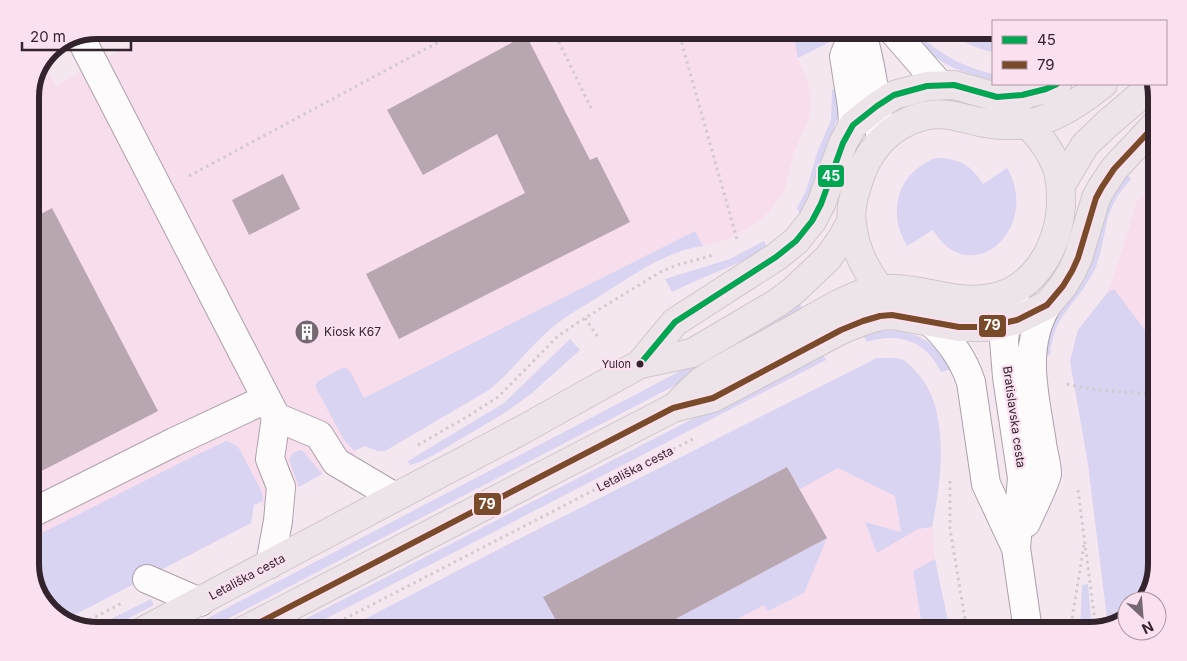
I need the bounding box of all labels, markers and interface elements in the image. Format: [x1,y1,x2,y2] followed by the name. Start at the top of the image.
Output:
[22,20,131,52] scale bar
[992,20,1167,85] legend
[30,27,66,46] text: 20 m
[1037,30,1056,49] text: 45
[1037,55,1055,74] text: 79
[817,164,845,188] line badge: 45
[822,167,840,184] text: 45
[978,314,1007,338] line badge: 79
[983,316,1001,333] text: 79
[294,319,320,345] building icon: Kiosk K67
[324,324,381,339] place label: Kiosk K67
[602,357,631,371] place label: Yulon
[635,359,645,369] marker: Yulon
[1000,365,1029,469] street label: Bratislavska cesta
[594,443,676,494] street label: Letališka cesta
[473,492,502,516] line badge: 79
[478,495,496,512] text: 79
[206,550,287,603] street label: Letališka cesta
[1117,591,1167,641] north arrow
[1139,618,1156,638] text: N

